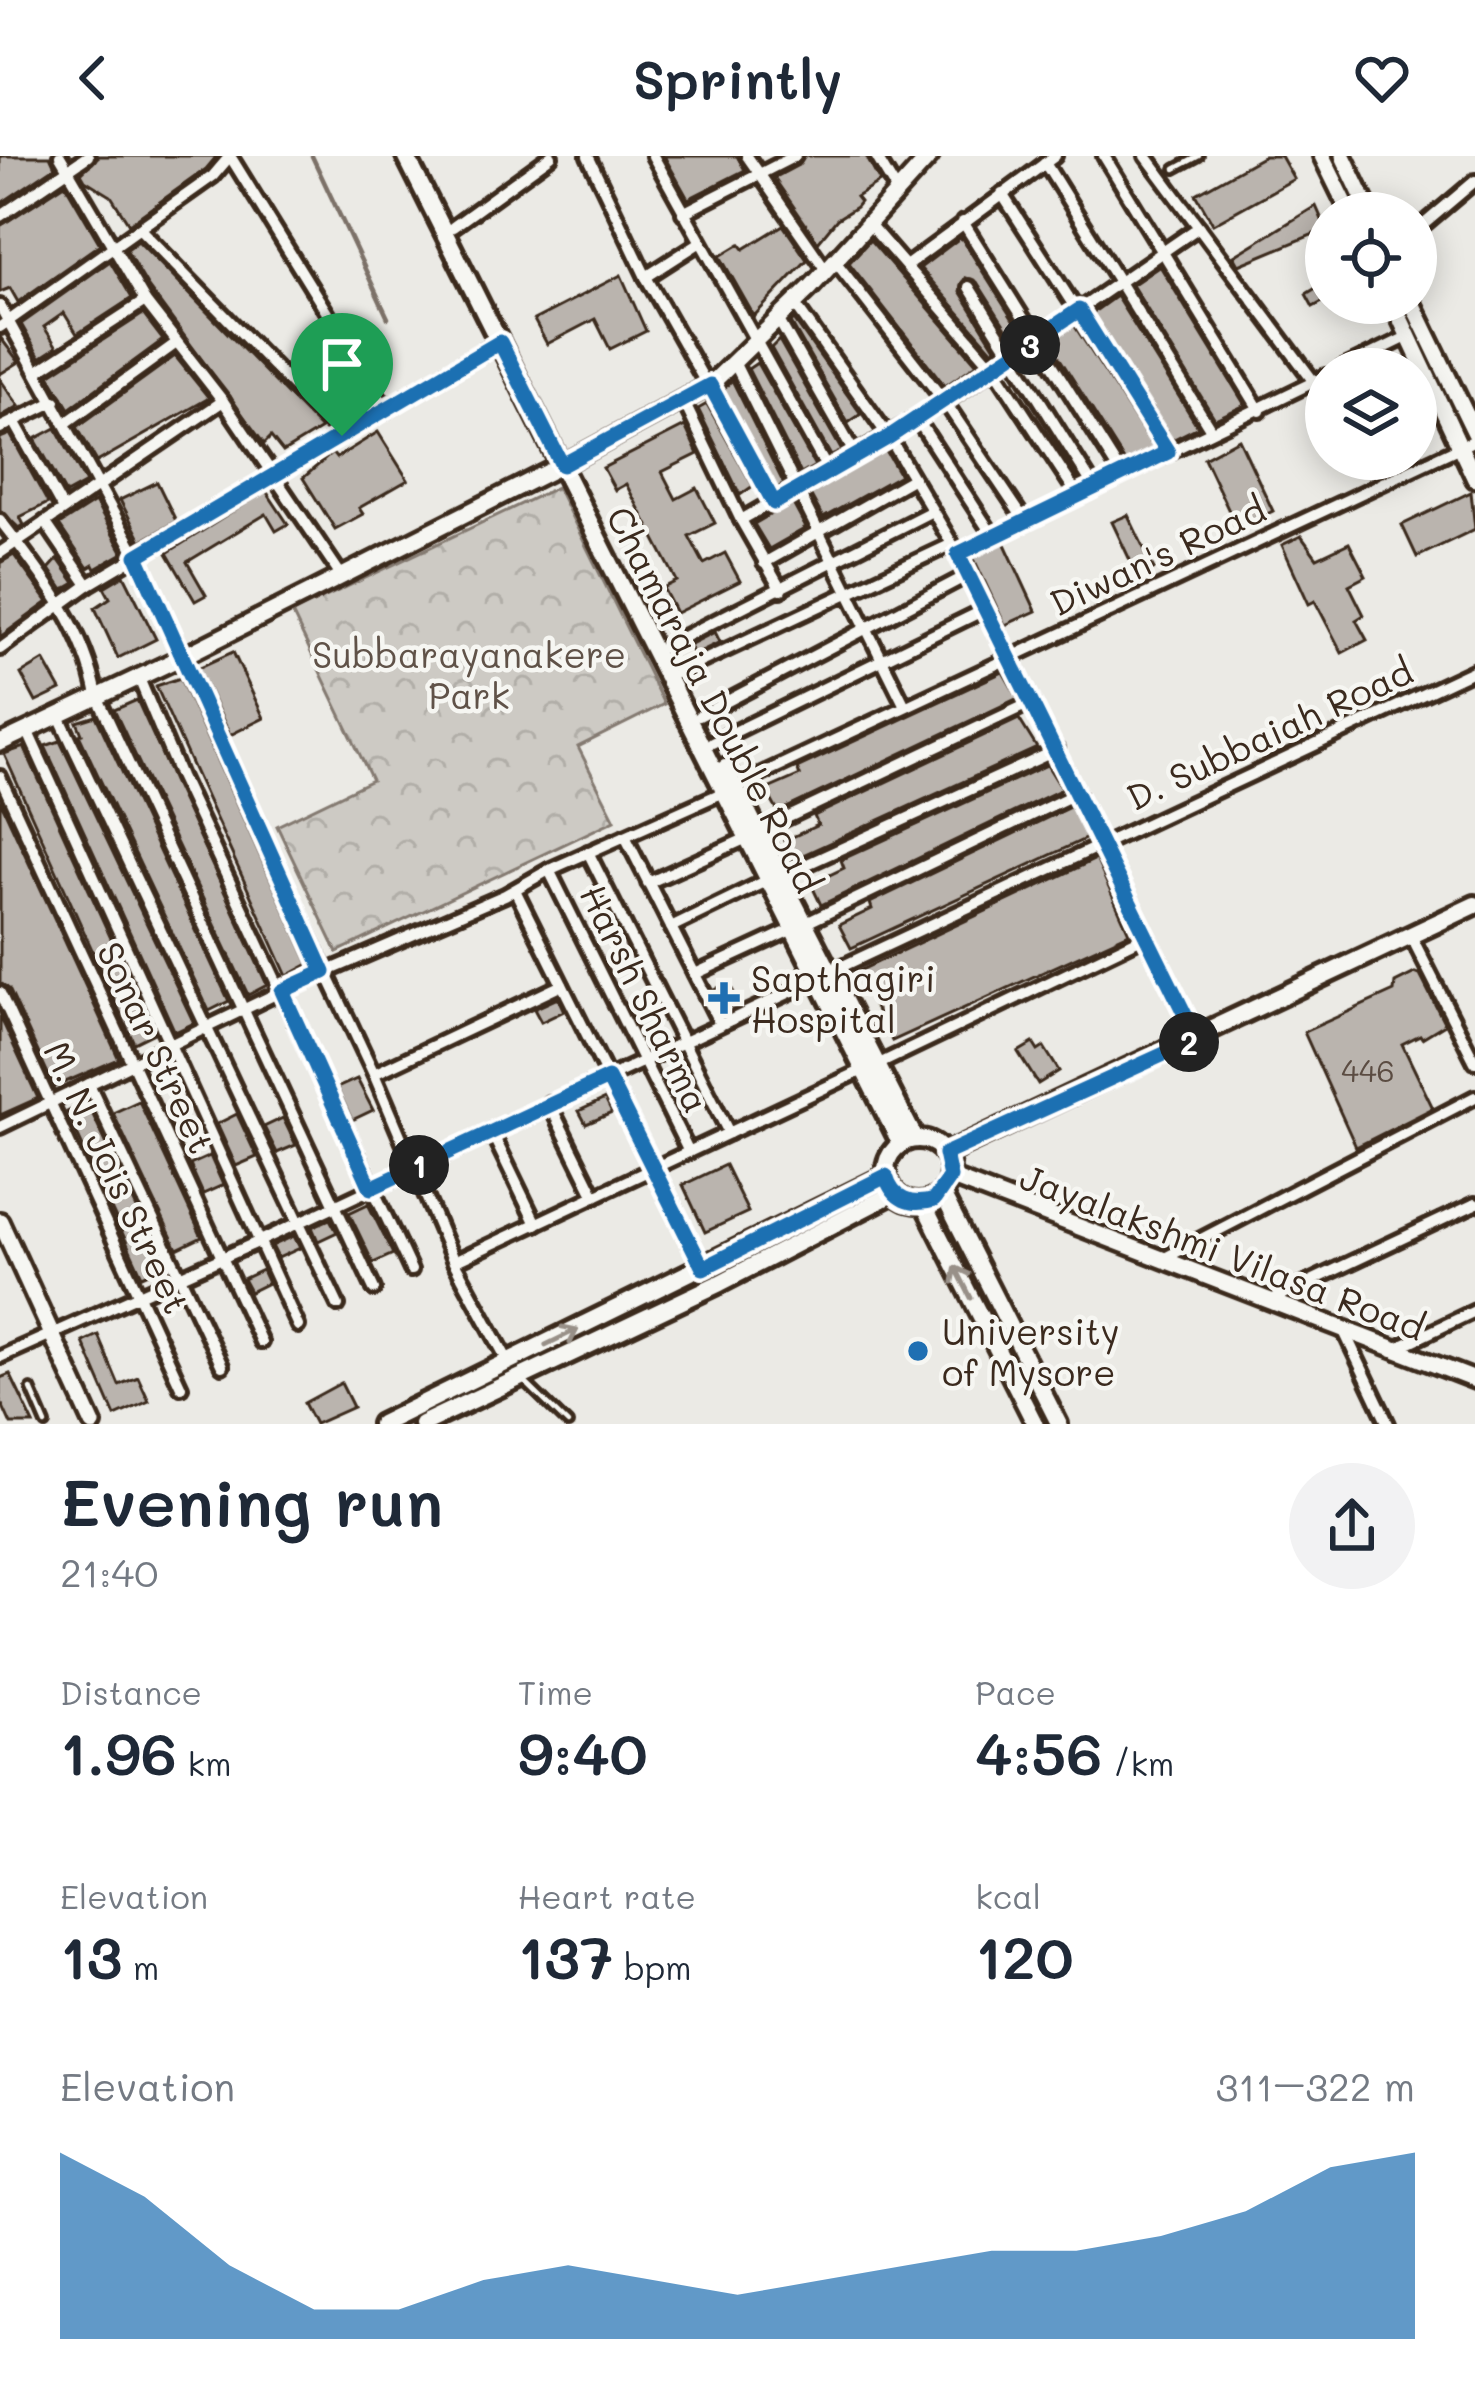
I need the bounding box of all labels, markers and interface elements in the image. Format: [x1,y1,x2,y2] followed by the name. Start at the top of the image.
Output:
[633,43,842,114] text: Sprintly
[60,45,126,111] icon: back
[1349,45,1415,111] icon: heart
[1305,192,1437,480] map controls
[1305,192,1437,324] button: locate
[291,313,393,436] pin
[1000,315,1060,375] pin: 3
[1020,323,1040,366] text: 3
[309,331,375,397] icon: arrive
[1305,348,1437,480] button: layers
[1042,485,1272,625] street label: Diwan's Road
[597,498,833,900] street label: Chamaraja Double Road
[312,630,626,718] park label: Subbarayanakere Park
[1119,646,1419,820] street label: D. Subbaiah Road
[571,876,721,1120] street label: Harsh Sharma
[87,934,227,1160] street label: Sonar Street
[751,954,935,1042] place label: Sapthagiri Hospital
[708,982,740,1014] marker: Sapthagiri Hospital
[1159,1012,1219,1072] pin: 2
[1180,1020,1198,1063] text: 2
[34,1033,202,1321] street label: M. N. Jois Street
[1341,1050,1395,1090] house number: 446
[389,1135,449,1195] pin: 1
[412,1143,426,1186] text: 1
[1014,1152,1432,1351] street label: Jayalakshmi Vilasa Road
[951,1265,974,1301] one-way arrow
[942,1307,1120,1396] place label: University of Mysore
[544,1325,579,1348] one-way arrow
[905,1338,931,1364] marker: University of Mysore
[60,1458,443,1544] text: Evening run
[1289,1463,1415,1589] button: share
[60,1546,158,1597] text: 21:40
[60,1670,202,1713] text: Distance
[518,1670,593,1713] text: Time
[975,1670,1056,1713] text: Pace
[60,1713,177,1791] text: 1.96
[518,1713,648,1791] text: 9:40
[975,1713,1103,1791] text: 4:56
[177,1741,231,1784] text: km
[1103,1741,1174,1784] text: /km
[60,1874,208,1917] text: Elevation
[518,1874,696,1917] text: Heart rate
[975,1874,1041,1917] text: kcal
[60,1917,122,1995] text: 13
[518,1917,613,1995] text: 137
[975,1917,1074,1995] text: 120
[122,1945,159,1988] text: m
[613,1945,692,1988] text: bpm
[60,2060,235,2111] text: Elevation
[1215,2060,1415,2111] text: 311–322 m

